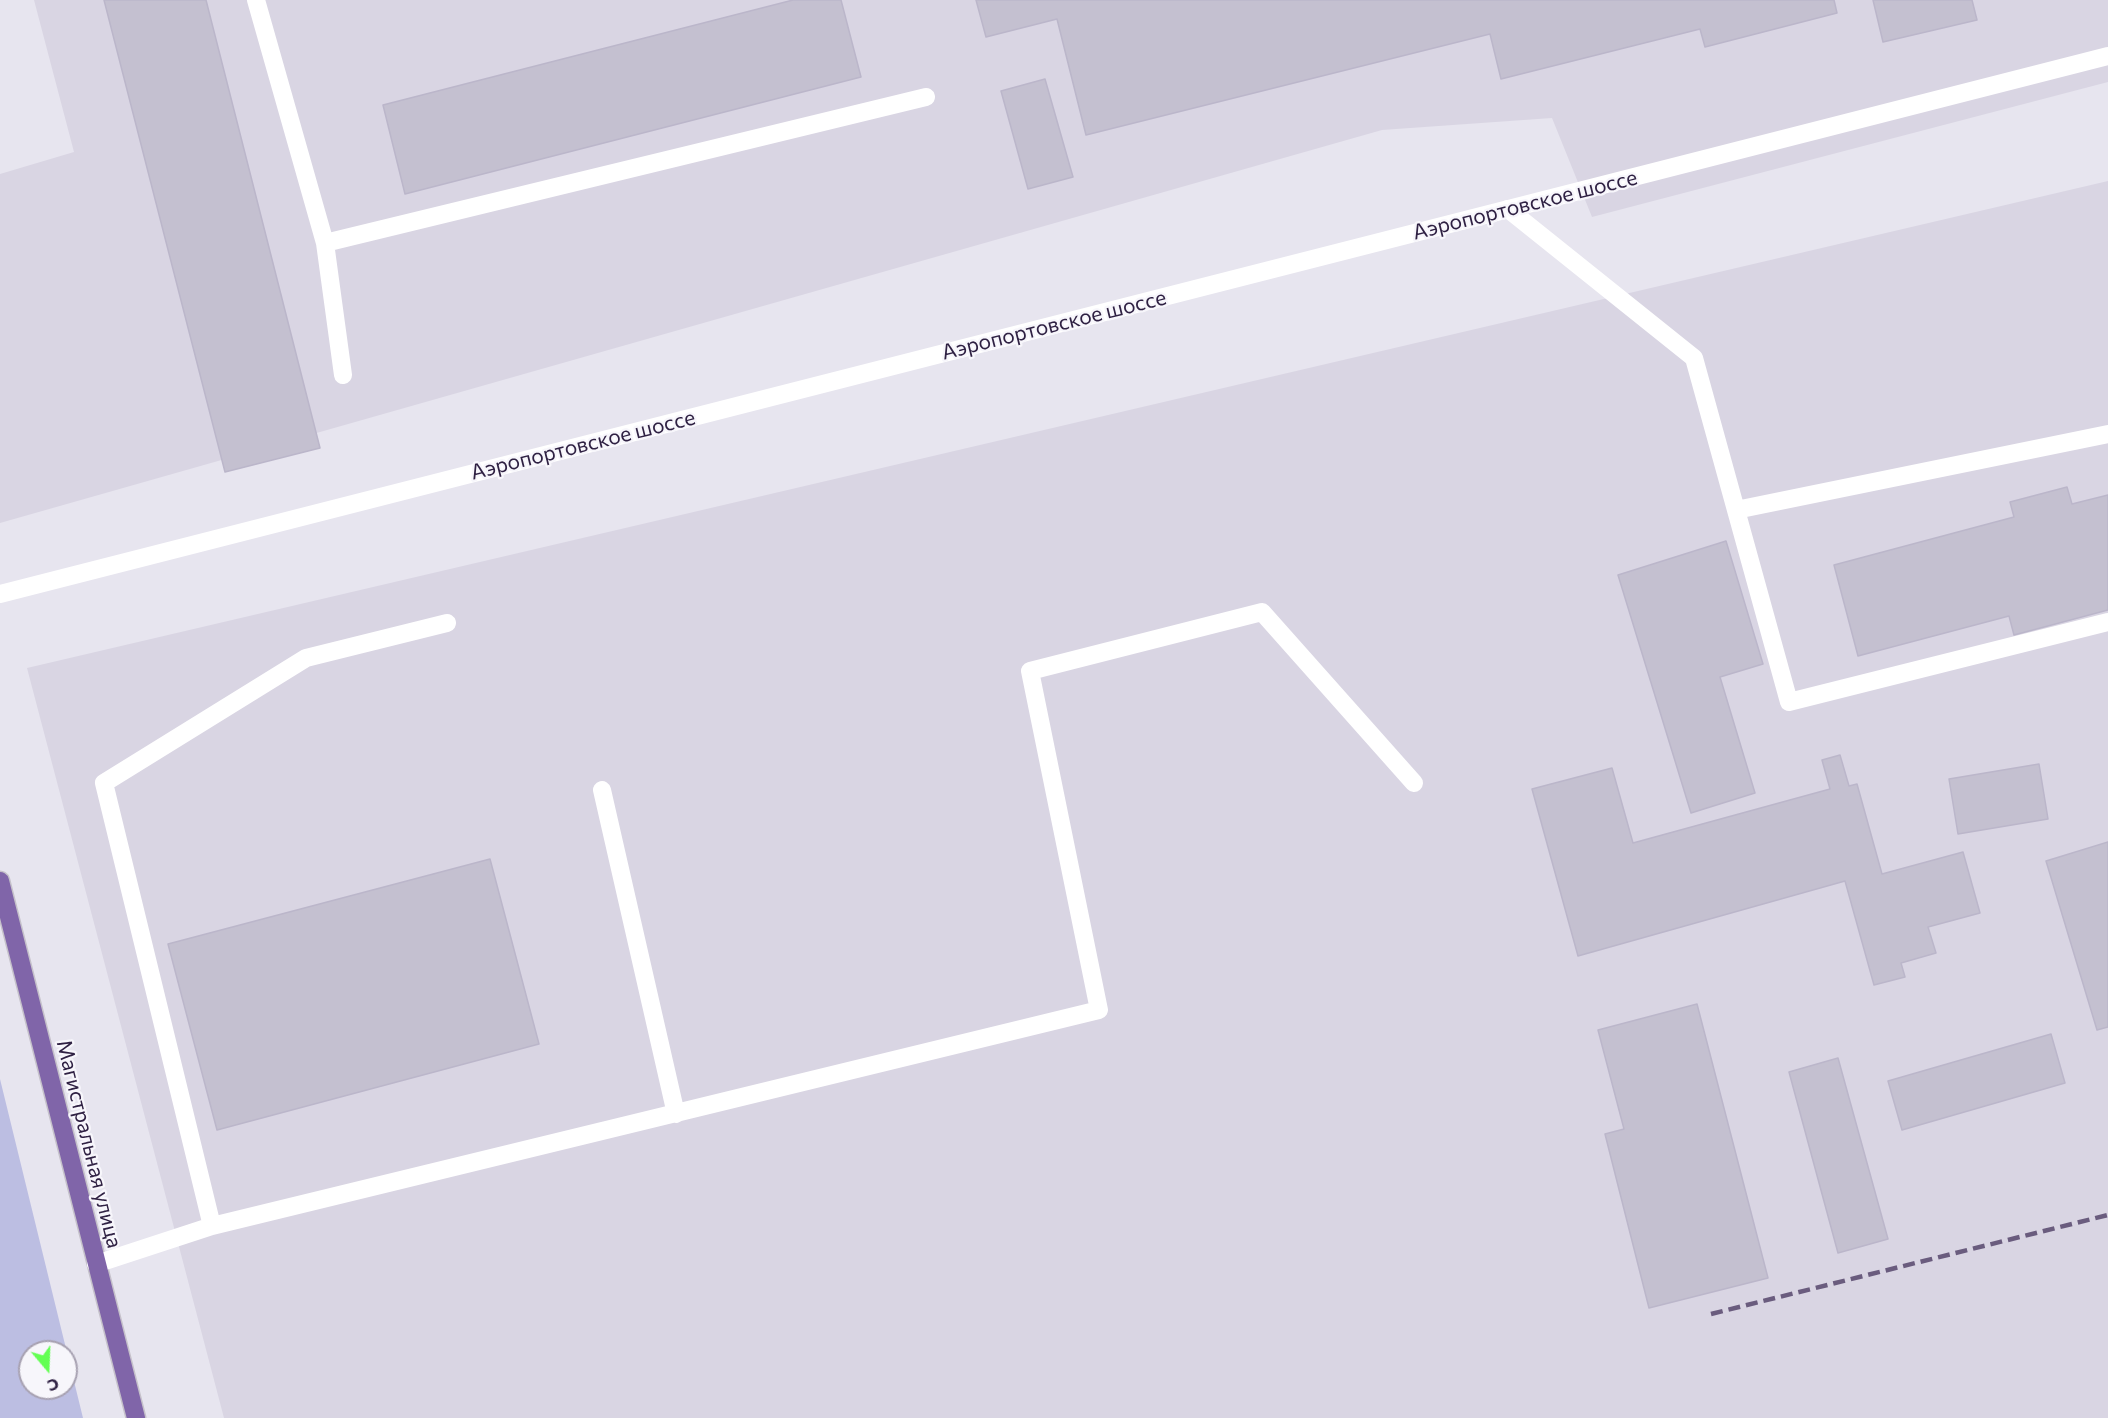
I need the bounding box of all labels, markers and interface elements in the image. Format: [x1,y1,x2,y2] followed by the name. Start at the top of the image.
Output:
[1410,165,1640,245] street label: Аэропортовское шоссе
[939,285,1169,365] street label: Аэропортовское шоссе
[468,405,698,485] street label: Аэропортовское шоссе
[51,1037,127,1251] street label: Магистральная улица
[18,1340,78,1400] north arrow
[45,1375,62,1396] text: С

